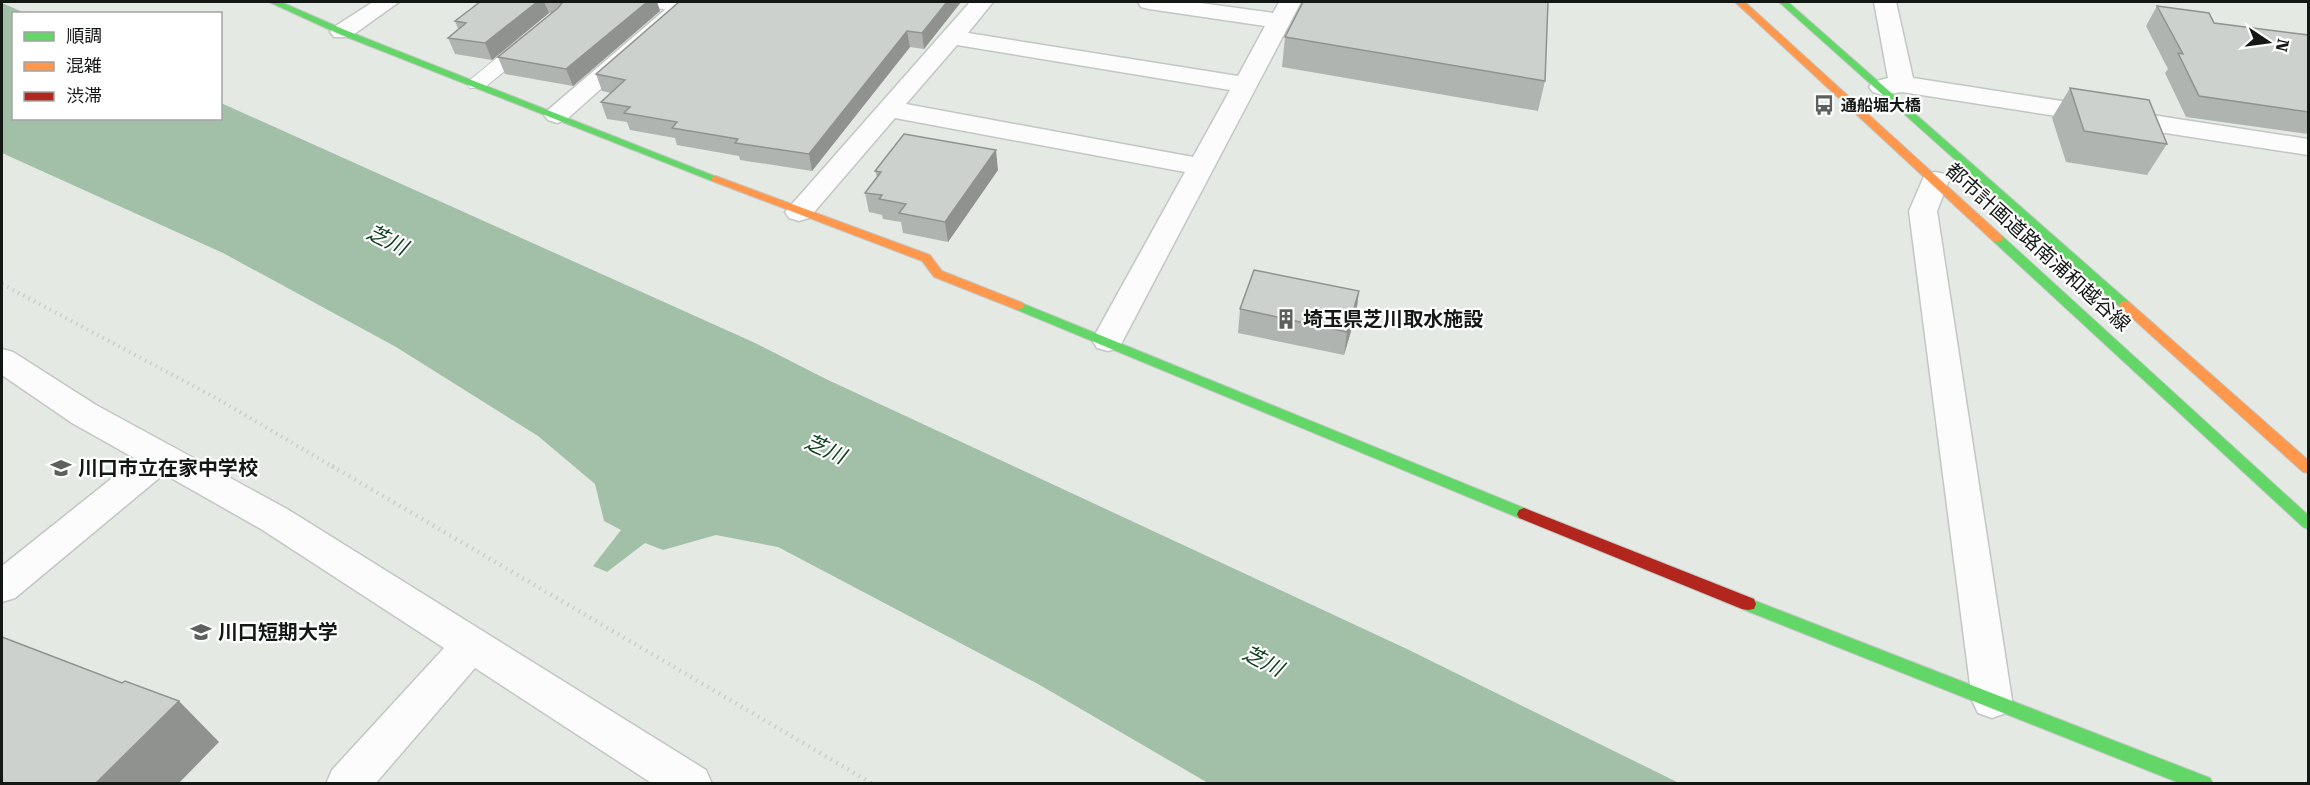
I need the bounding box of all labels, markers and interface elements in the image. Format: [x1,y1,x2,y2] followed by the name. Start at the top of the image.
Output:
[12,12,222,120] legend
[2238,12,2298,72] north arrow
[66,25,102,46] text: 順調
[2271,37,2293,53] text: N
[66,55,102,76] text: 混雑
[66,85,102,106] text: 渋滞
[1812,93,1836,117] bus stop icon: 通船堀大橋
[1841,96,1921,115] place label: 通船堀大橋
[1941,158,2135,336] street label: 都市計画道路南浦和越谷線
[363,220,413,261] water label: 芝川
[1274,307,1298,331] building icon: 埼玉県芝川取水施設
[1303,307,1483,331] place label: 埼玉県芝川取水施設
[801,429,851,469] water label: 芝川
[49,456,73,480] school or university icon: 川口市立在家中学校
[78,456,258,480] place label: 川口市立在家中学校
[189,620,213,644] school or university icon: 川口短期大学
[218,620,338,644] place label: 川口短期大学
[1239,641,1289,682] water label: 芝川

